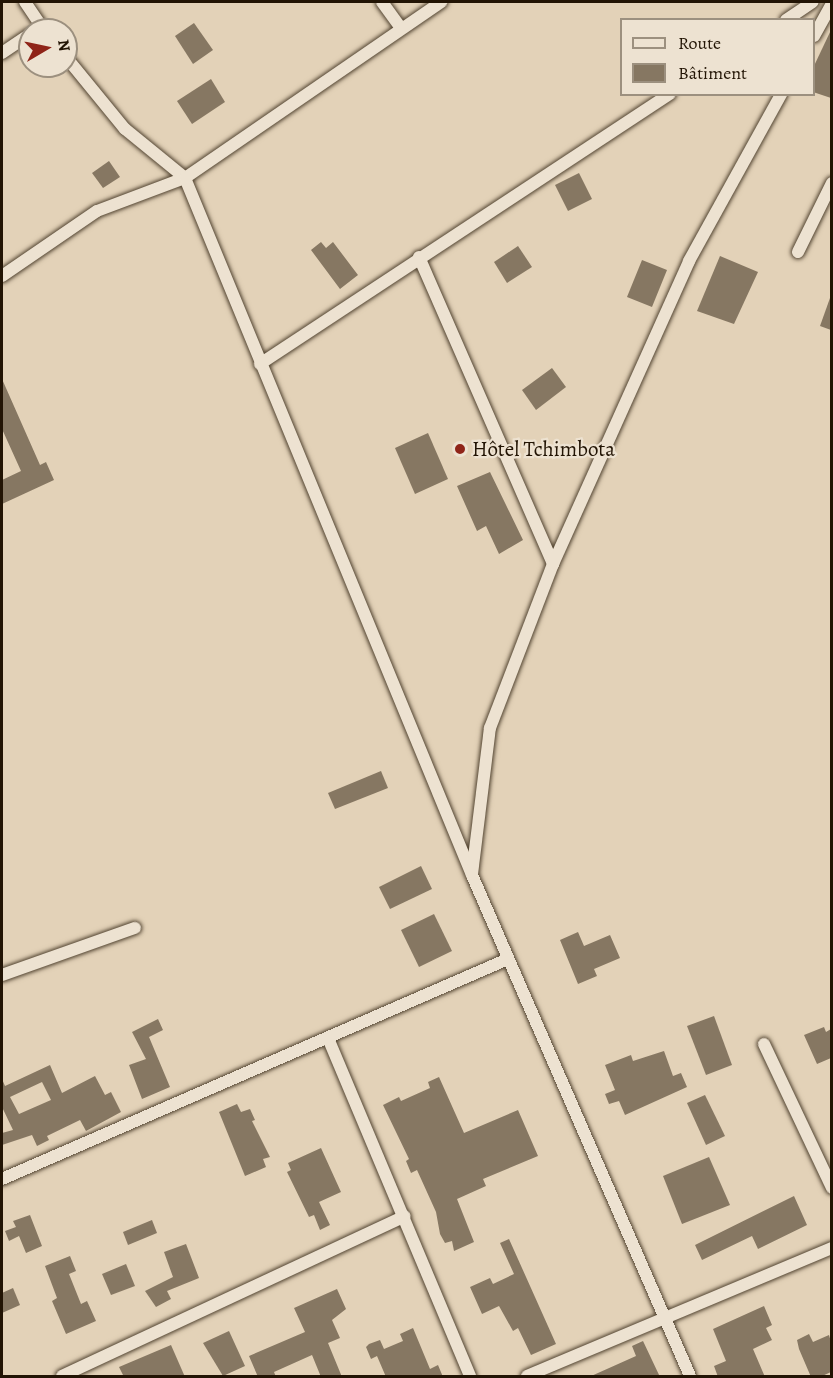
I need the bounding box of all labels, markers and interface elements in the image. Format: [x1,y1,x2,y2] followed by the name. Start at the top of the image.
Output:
[18,18,78,78] north arrow
[620,18,815,96] legend
[678,31,721,55] text: Route
[52,38,76,53] text: N
[678,61,747,85] text: Bâtiment
[472,436,615,462] place label: Hôtel Tchimbota
[453,442,467,456] marker: Hôtel Tchimbota

